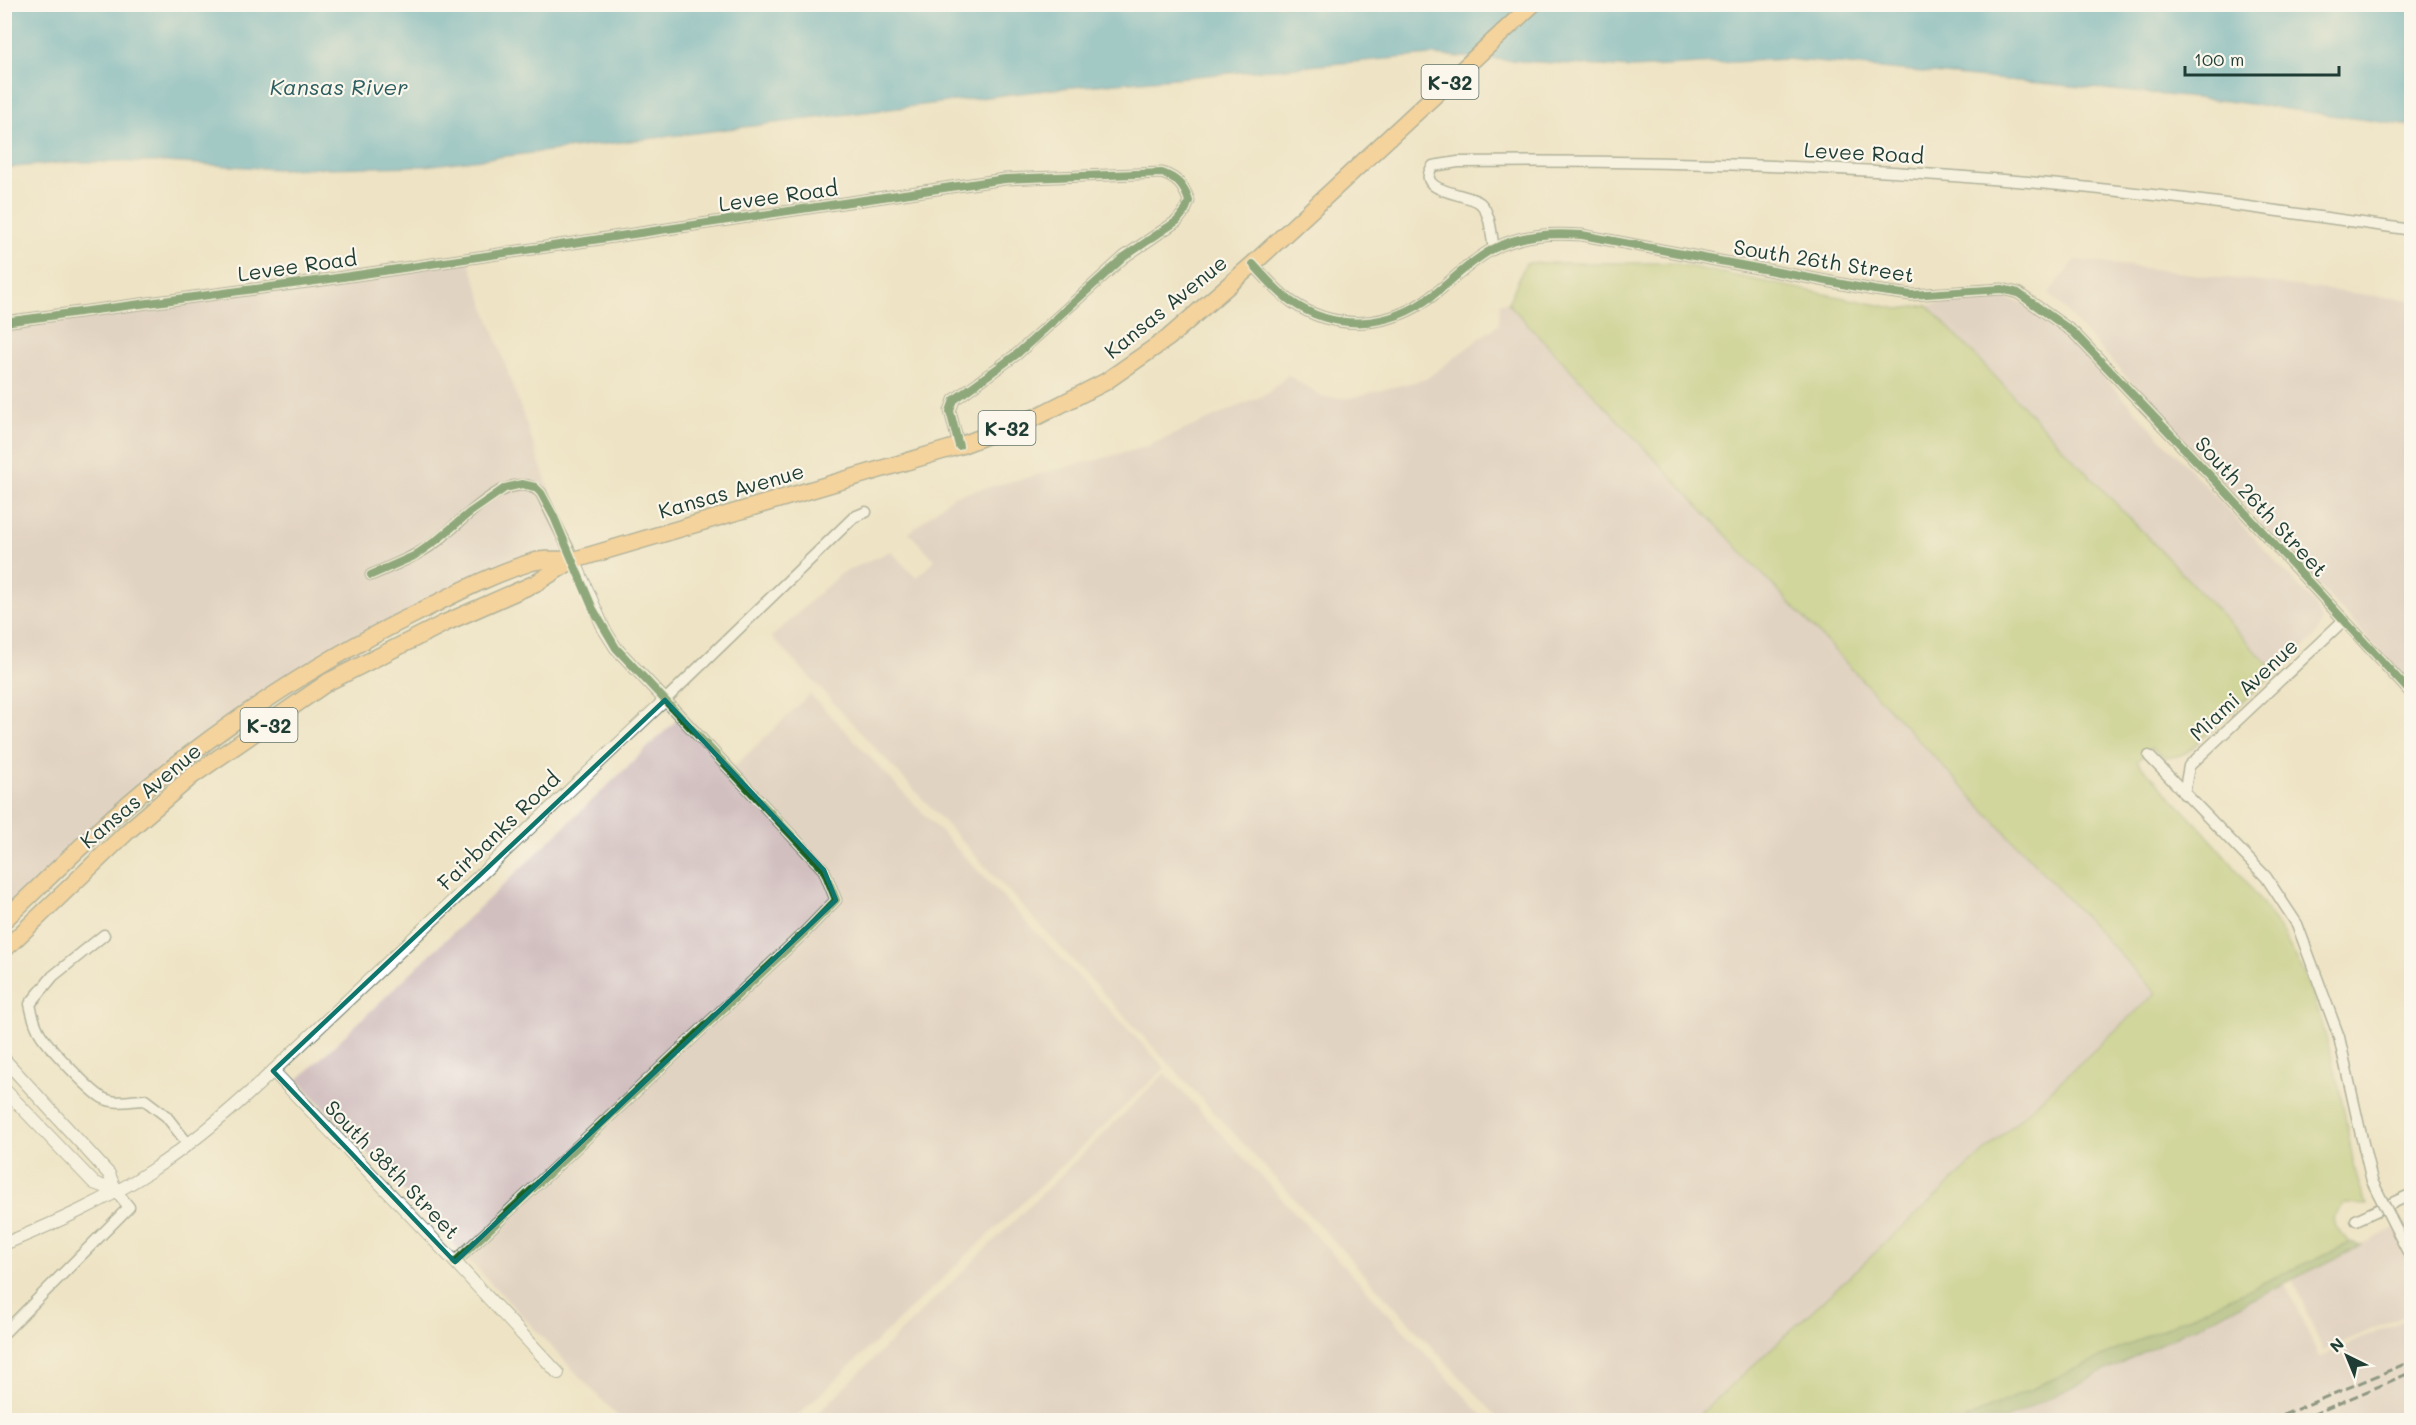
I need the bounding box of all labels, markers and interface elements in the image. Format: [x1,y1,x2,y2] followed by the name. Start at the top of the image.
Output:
[2185,39,2340,77] scale bar
[2194,47,2244,71] text: 100 m
[1422,65,1478,99] road number: K-32
[270,72,408,101] water label: Kansas River
[1803,135,1925,169] street label: Levee Road
[717,173,839,217] street label: Levee Road
[1732,232,1916,288] street label: South 26th Street
[236,243,358,287] street label: Levee Road
[1098,248,1232,364] street label: Kansas Avenue
[978,411,1036,445] road number: K-32
[2190,430,2334,582] street label: South 26th Street
[655,456,807,524] street label: Kansas Avenue
[2183,632,2303,746] street label: Miami Avenue
[240,708,298,742] road number: K-32
[74,736,206,854] street label: Kansas Avenue
[431,765,565,895] street label: Fairbanks Road
[320,1094,466,1244] street label: South 38th Street
[2317,1326,2377,1386] north arrow
[2325,1333,2348,1356] text: N

